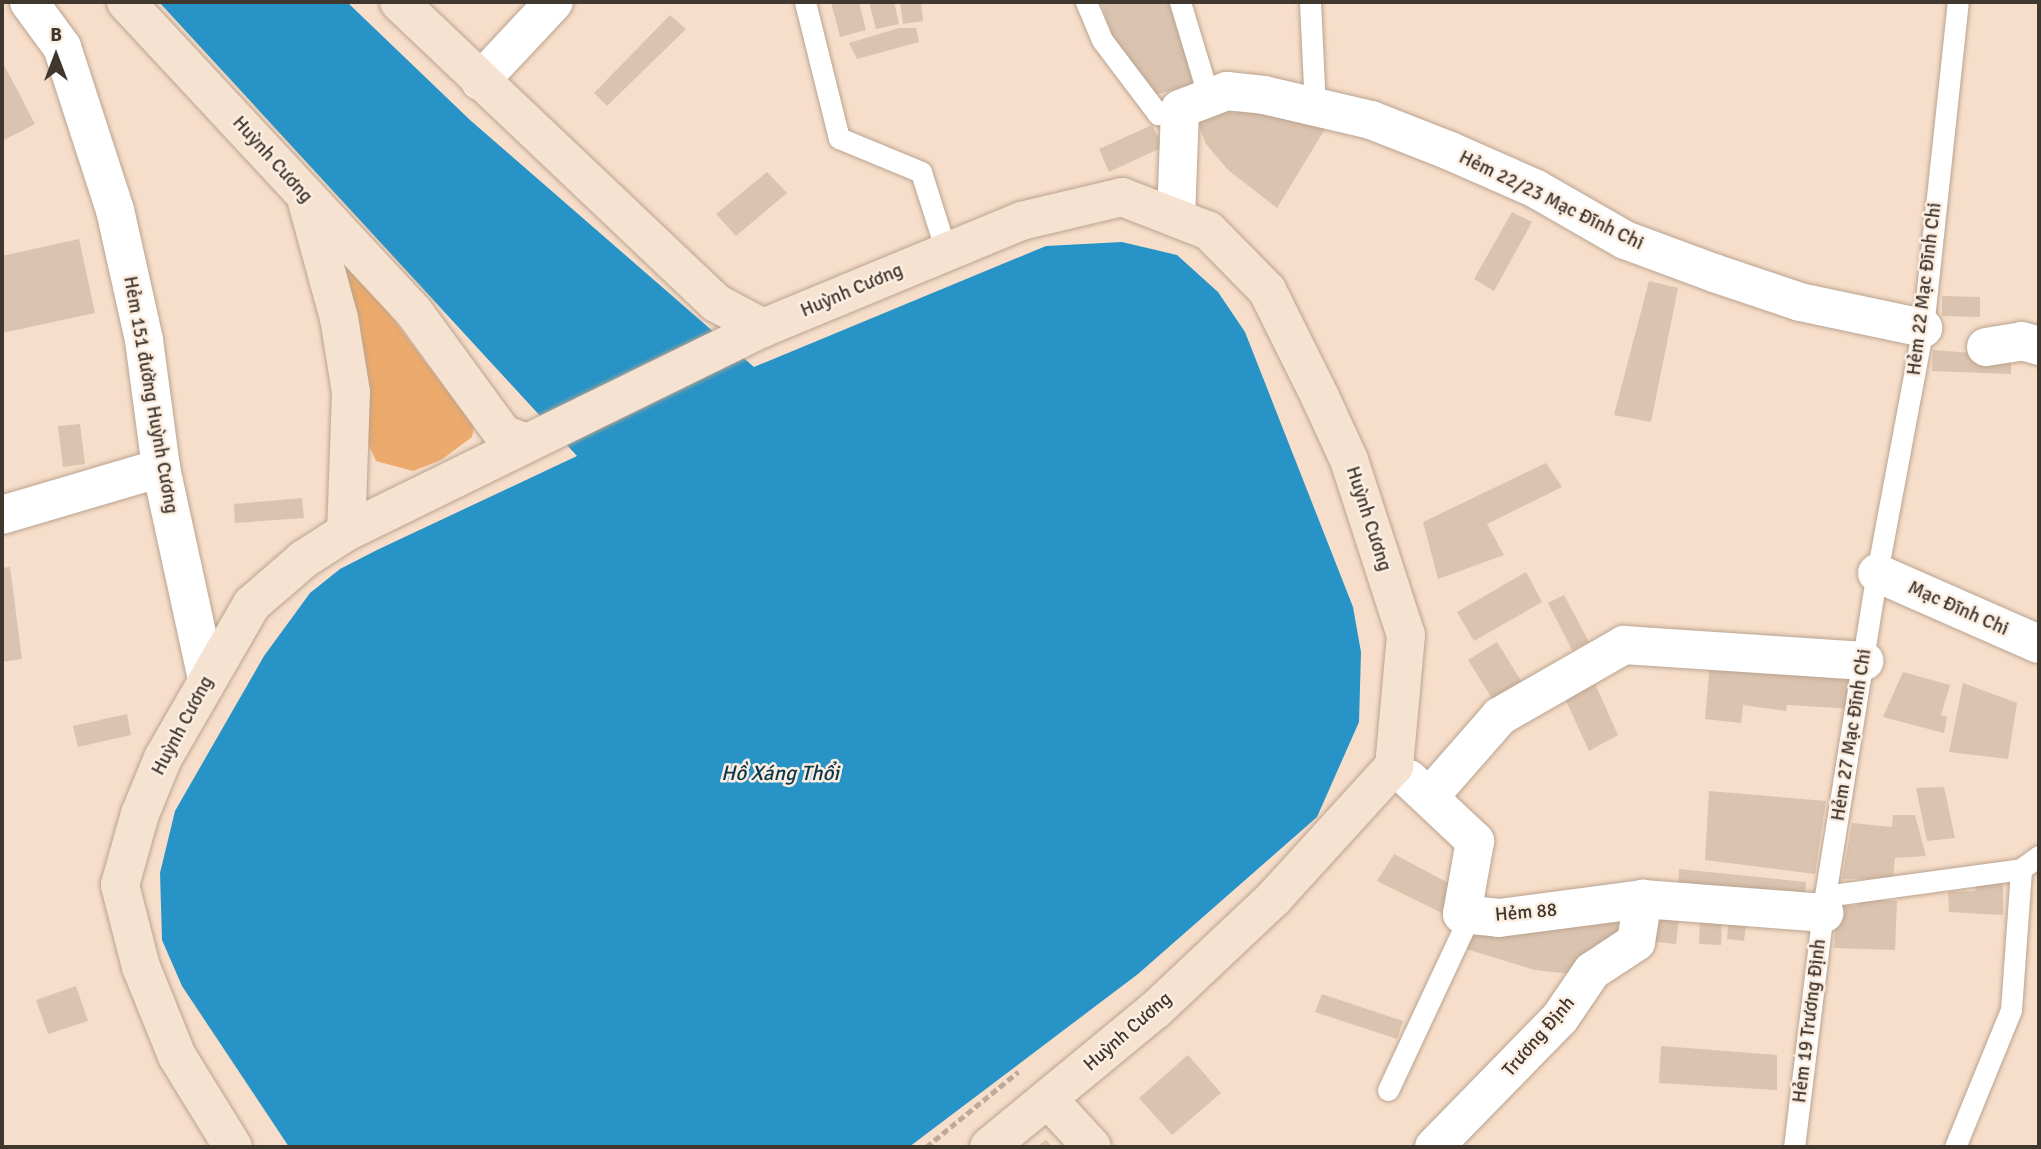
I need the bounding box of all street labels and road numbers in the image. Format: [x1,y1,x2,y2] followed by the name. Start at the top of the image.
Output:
[227,112,317,208] street label: Huỳnh Cương
[1455,146,1647,256] street label: Hẻm 22/23 Mạc Đĩnh Chi
[1903,201,1947,377] street label: Hẻm 22 Mạc Đĩnh Chi
[797,259,907,323] street label: Huỳnh Cương
[118,274,182,516] street label: Hẻm 151 đường Huỳnh Cương
[1340,464,1396,574] street label: Huỳnh Cương
[1904,577,2012,641] street label: Mạc Đĩnh Chi
[1827,647,1877,823] street label: Hẻm 27 Mạc Đĩnh Chi
[147,672,219,780] street label: Huỳnh Cương
[1494,899,1558,927] street label: Hẻm 88
[1789,938,1831,1104] street label: Hẻm 19 Trương Định
[1079,988,1177,1076] street label: Huỳnh Cương
[1498,992,1580,1082] street label: Trương Định

